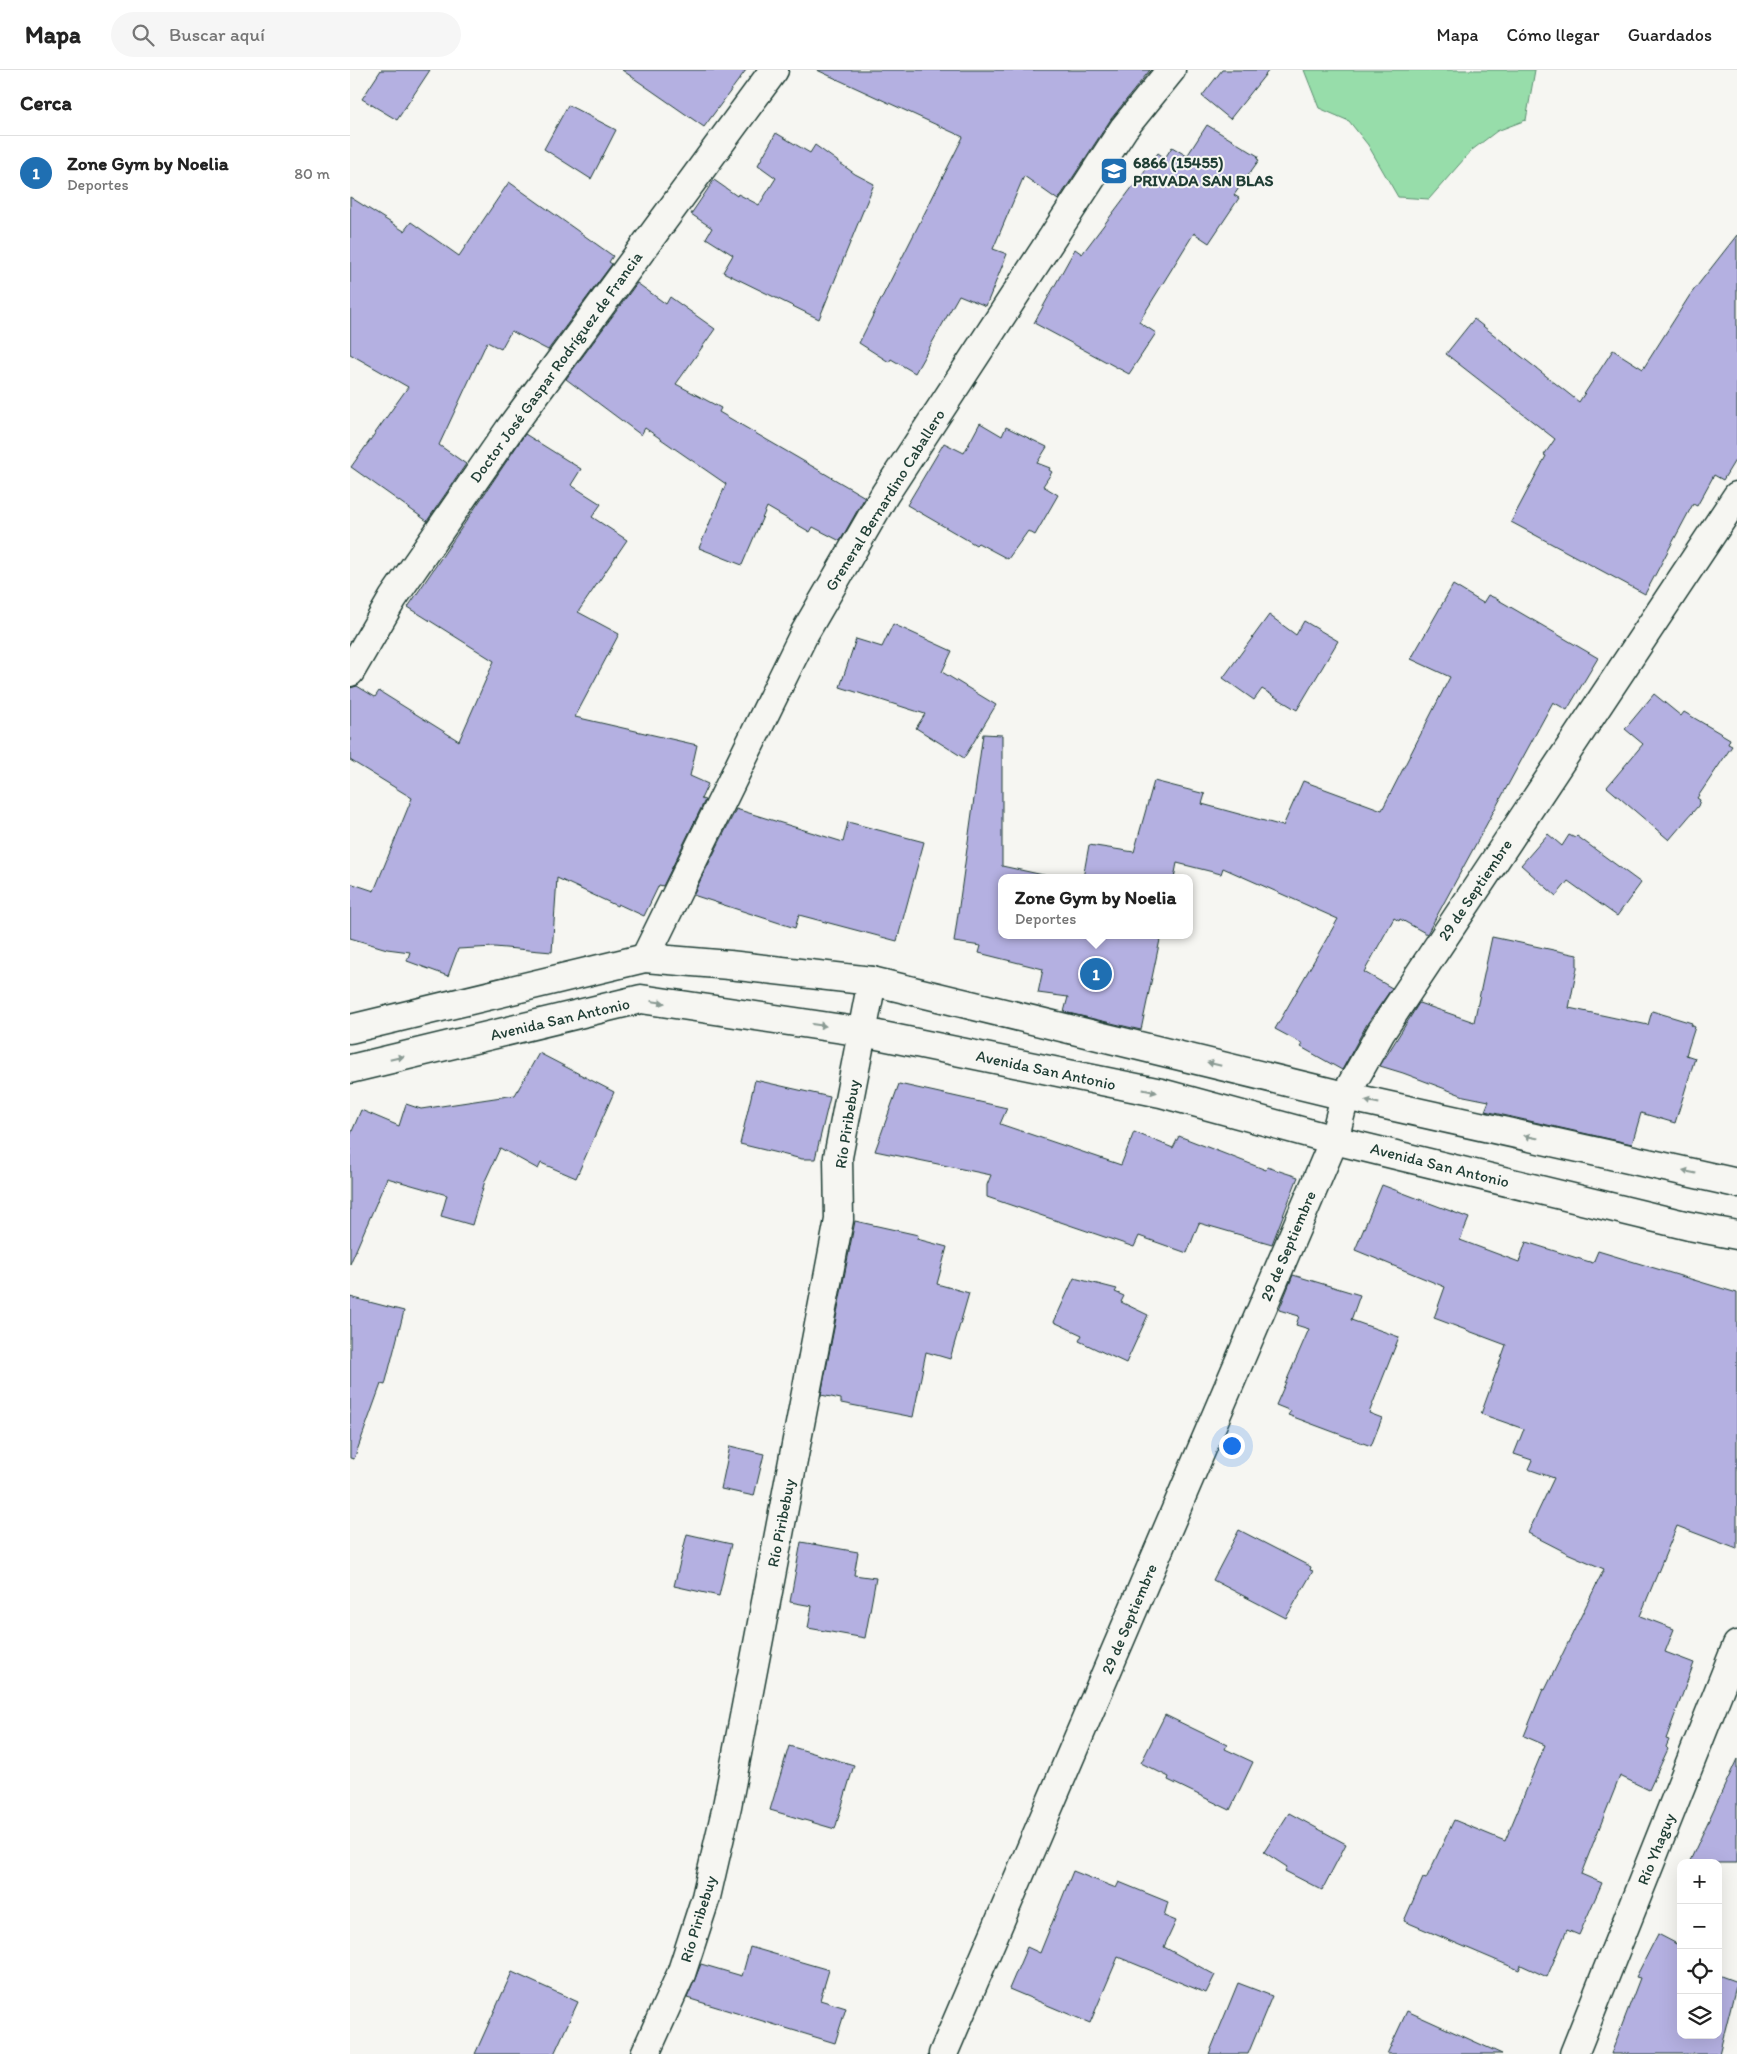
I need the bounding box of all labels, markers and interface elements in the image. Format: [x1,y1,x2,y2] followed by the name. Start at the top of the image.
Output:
[111,12,461,57] search box
[25,20,81,49] text: Mapa
[129,21,157,49] icon: search
[169,23,265,46] text: Buscar aquí
[1437,24,1478,46] text: Mapa
[1506,24,1600,46] text: Cómo llegar
[1628,24,1712,46] text: Guardados
[20,90,72,115] text: Cerca
[67,152,229,175] text: Zone Gym by Noelia
[1133,153,1273,190] place label: 6866 (15455) PRIVADA SAN BLAS
[1099,156,1129,186] school or university icon: 6866 (15455) PRIVADA SAN BLAS
[32,164,40,183] text: 1
[294,164,330,183] text: 80 m
[67,175,129,194] text: Deportes
[466,247,647,486] street label: Doctor José Gaspar Rodríguez de Francia
[821,406,949,594] street label: Greneral Bernardino Caballero
[1434,836,1516,944] street label: 29 de Septiembre
[998,874,1193,939] popup
[1015,886,1176,909] text: Zone Gym by Noelia
[1015,909,1076,928] text: Deportes
[1080,955,1112,993] pin: 1
[488,994,632,1044] street label: Avenida San Antonio
[650,998,666,1006] one-way arrow
[811,1022,827,1030] one-way arrow
[974,1046,1118,1094] street label: Avenida San Antonio
[390,1054,405,1062] one-way arrow
[1207,1060,1222,1068] one-way arrow
[831,1078,863,1170] street label: Río Piribebuy
[1142,1087,1157,1095] one-way arrow
[1364,1098,1380,1106] one-way arrow
[1523,1133,1538,1141] one-way arrow
[1369,1139,1511,1191] street label: Avenida San Antonio
[1682,1168,1697,1176] one-way arrow
[1256,1188,1320,1304] street label: 29 de Septiembre
[1219,1433,1245,1459] your location
[763,1477,799,1569] street label: Río Piribebuy
[1097,1561,1161,1677] street label: 29 de Septiembre
[1633,1810,1679,1888] street label: Río Yhaguy
[1677,1859,1722,2039] map controls
[1677,1859,1722,1904] button: +
[676,1873,720,1965] street label: Río Piribebuy
[1677,1904,1722,1949] button: −
[1677,1949,1722,1994] button: locate
[1677,1994,1722,2039] button: layers

